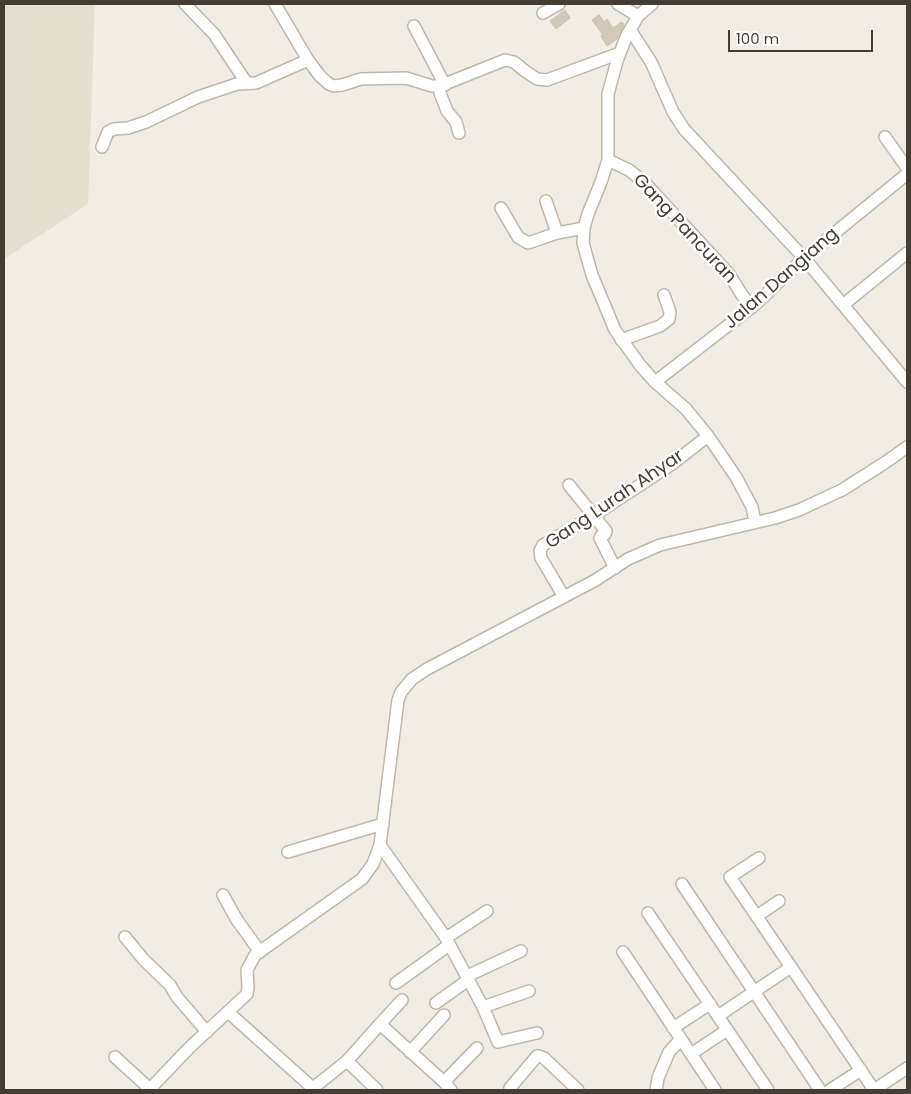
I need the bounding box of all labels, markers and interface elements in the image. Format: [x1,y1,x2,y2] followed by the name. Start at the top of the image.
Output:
[731,20,876,52] scale bar
[736,28,779,49] text: 100 m
[628,170,740,288] street label: Gang Pancuran
[721,224,843,334] street label: Jalan Dangiang
[542,446,688,554] street label: Gang Lurah Ahyar

